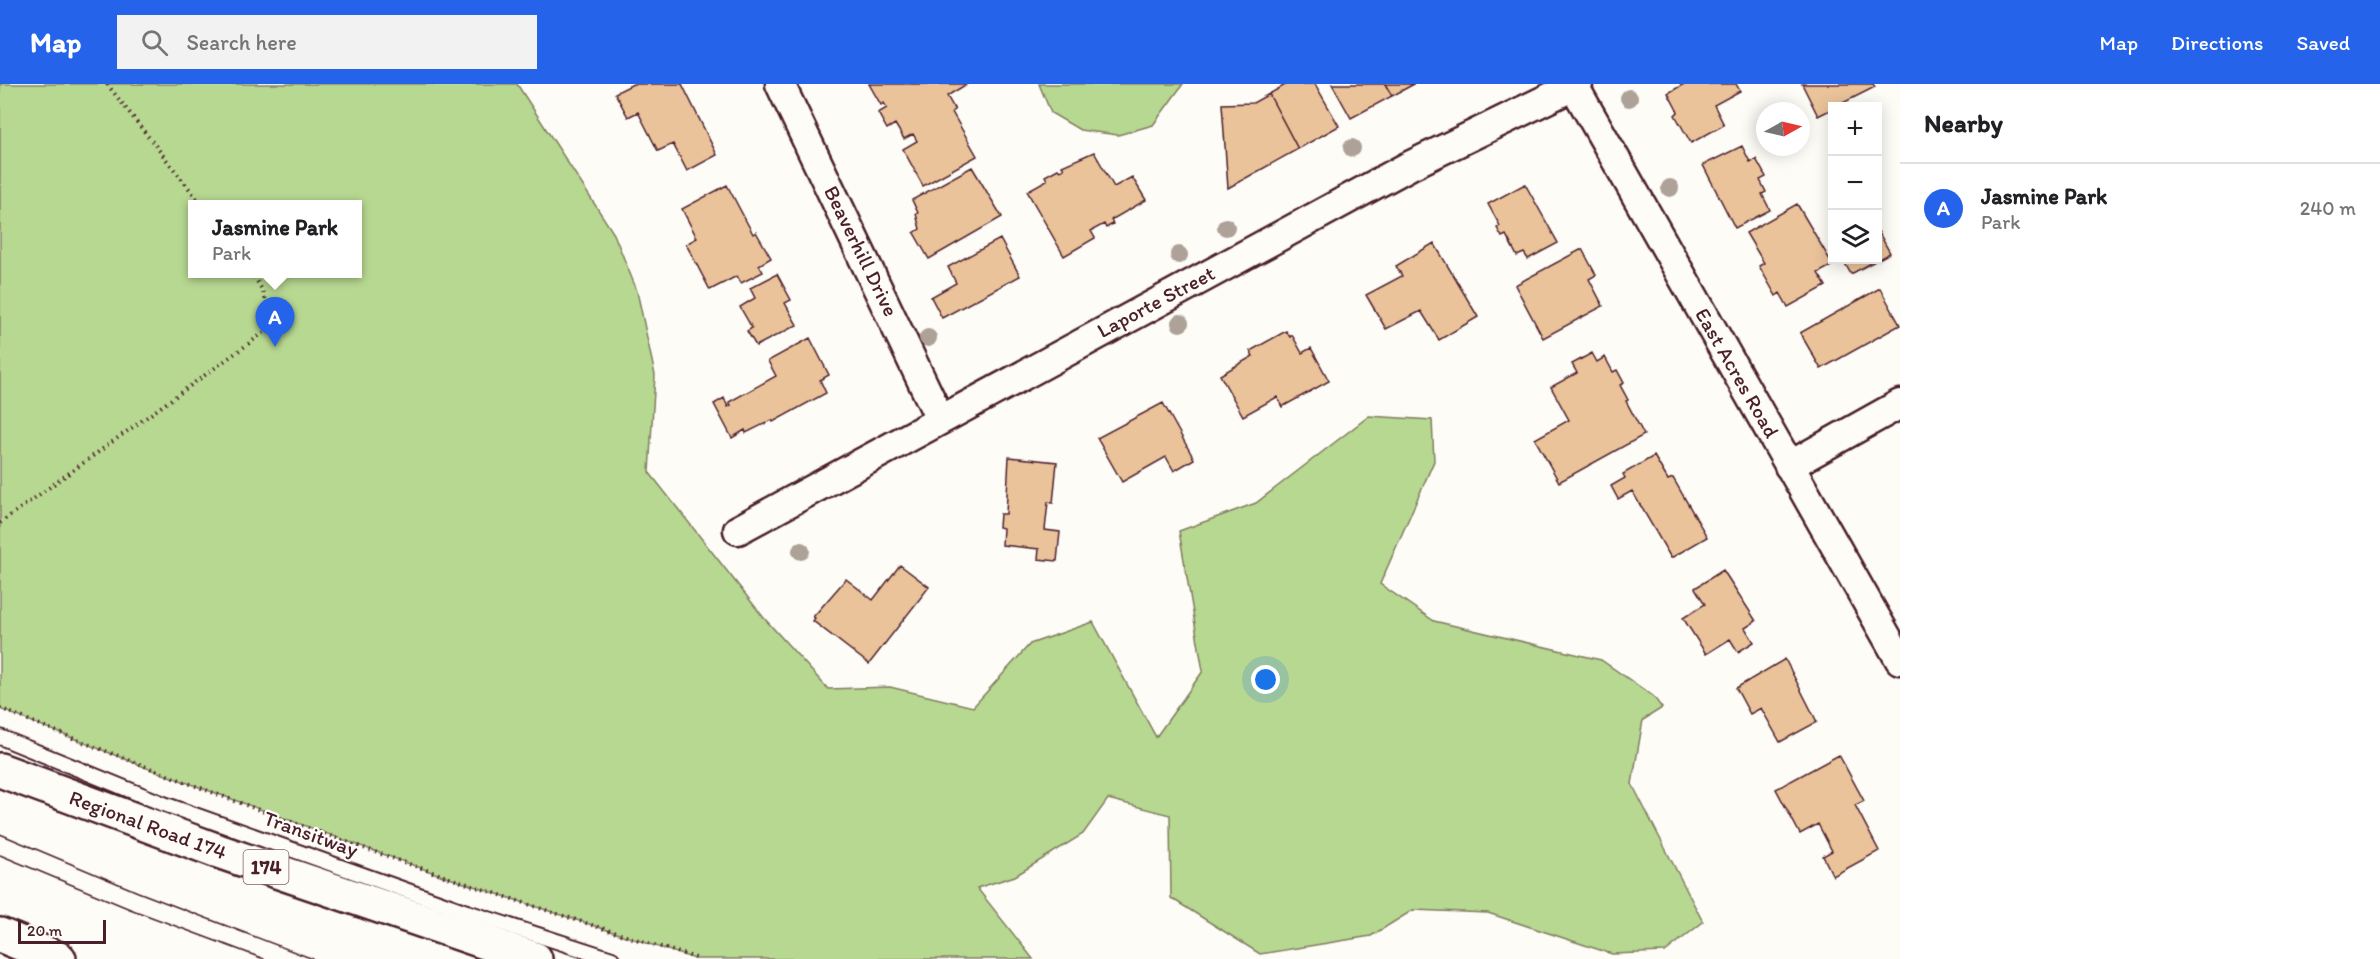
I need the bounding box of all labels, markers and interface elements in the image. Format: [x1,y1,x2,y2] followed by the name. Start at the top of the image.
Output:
[117,15,537,69] search box
[30,25,81,59] text: Map
[138,26,171,59] icon: search
[186,29,297,56] text: Search here
[2100,30,2138,55] text: Map
[2171,30,2263,55] text: Directions
[2296,30,2350,55] text: Saved
[1756,102,1810,156] north arrow
[1828,102,1882,264] map controls
[1828,102,1882,156] button: +
[1924,107,2003,139] text: Nearby
[1828,156,1882,210] button: −
[819,181,904,320] street label: Beaverhill Drive
[1981,183,2107,210] text: Jasmine Park
[1937,196,1950,220] text: A
[2300,196,2356,220] text: 240 m
[188,200,362,278] popup
[1828,210,1882,264] button: layers
[1981,210,2020,234] text: Park
[212,214,338,241] text: Jasmine Park
[212,241,251,265] text: Park
[1093,260,1219,343] street label: Laporte Street
[256,298,294,347] pin: A
[1690,303,1785,443] street label: East Acres Road
[1251,665,1280,694] your location
[66,784,231,865] street label: Regional Road 174
[261,805,362,862] street label: Transitway
[244,850,288,884] road number: 174
[18,917,106,944] scale bar
[27,921,62,940] text: 20 m

